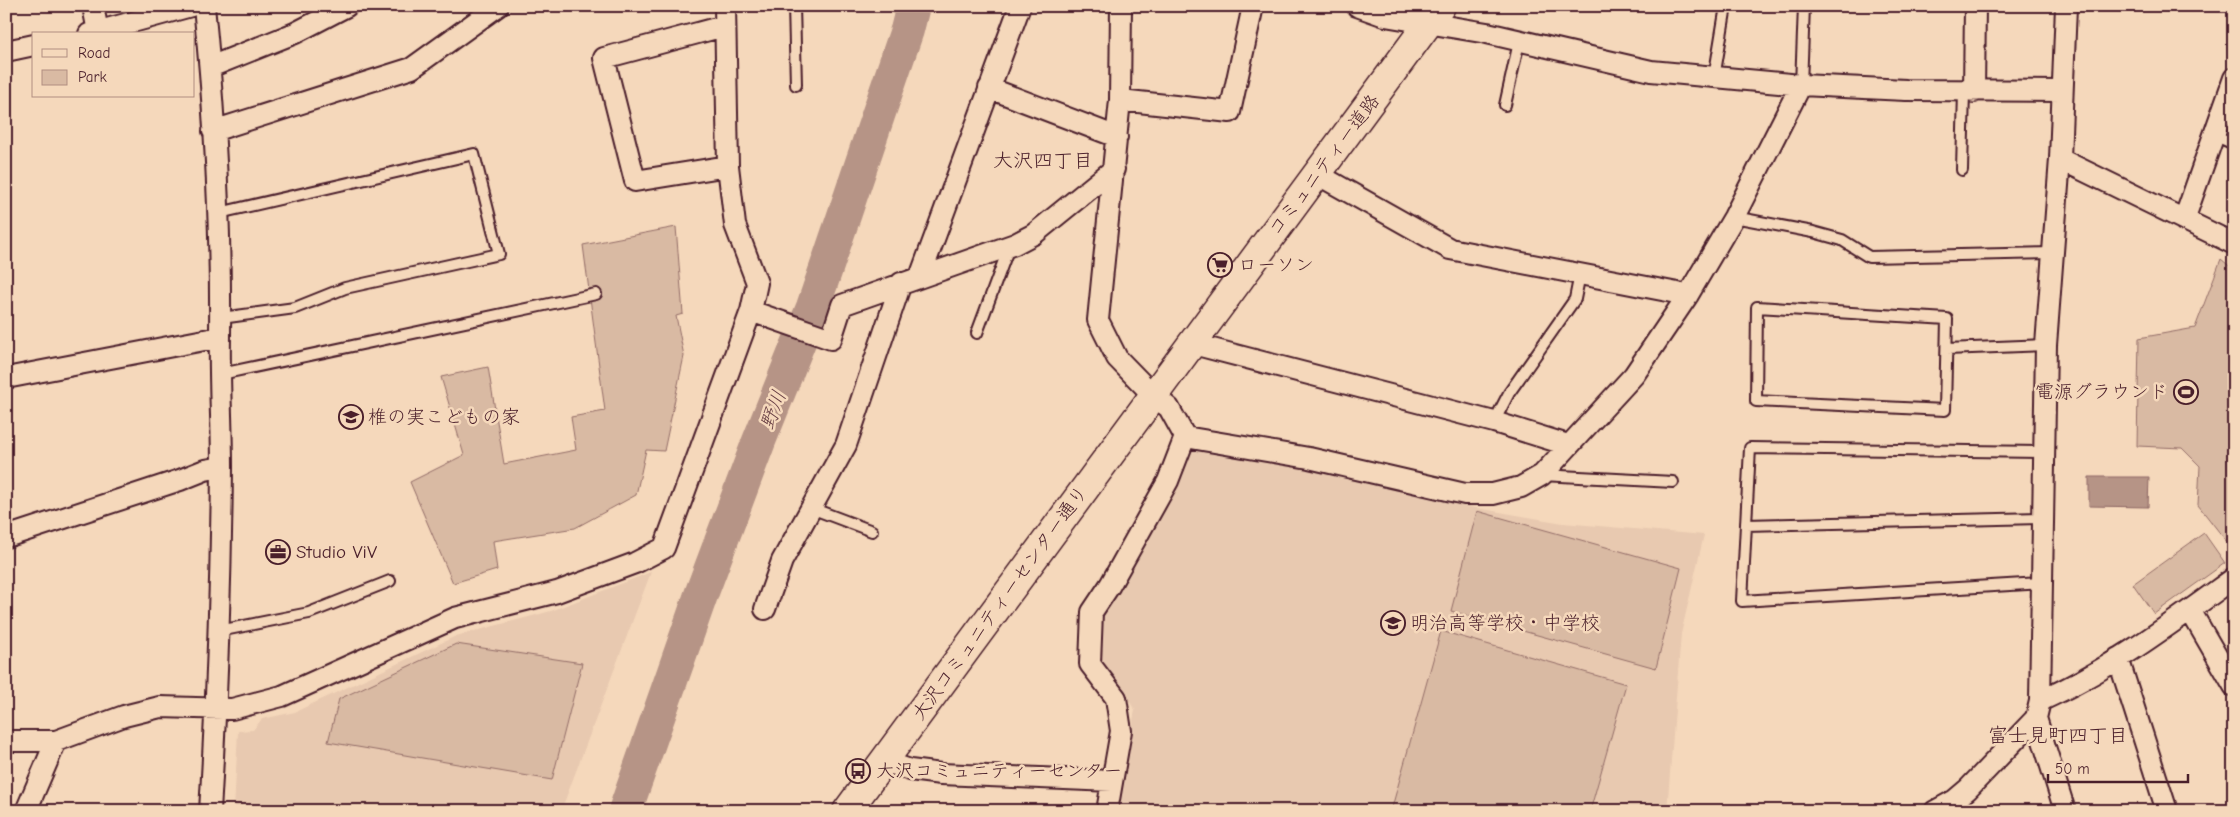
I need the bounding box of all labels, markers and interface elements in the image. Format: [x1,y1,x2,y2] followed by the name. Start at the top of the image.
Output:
[32,32,195,98] legend
[78,44,110,62] text: Road
[78,68,107,86] text: Park
[1264,90,1384,240] street label: コミュニティー道路
[993,149,1093,172] district label: 大沢四丁目
[1207,252,1233,278] supermarket icon: ローソン
[1238,254,1314,276] place label: ローソン
[2173,379,2199,405] sports icon: 電源グラウンド
[2035,381,2168,403] place label: 電源グラウンド
[755,387,791,433] water label: 野川
[338,404,364,430] school or university icon: 椎の実こどもの家
[368,406,520,428] place label: 椎の実こどもの家
[908,482,1092,724] street label: 大沢コミュニティーセンター通り
[265,539,291,565] office icon: Studio ViV
[296,541,378,563] place label: Studio ViV
[1380,610,1406,636] school or university icon: 明治高等学校・中学校
[1410,612,1600,634] place label: 明治高等学校・中学校
[1988,724,2128,747] district label: 富士見町四丁目
[2048,752,2188,784] scale bar
[845,758,871,784] bus stop icon: 大沢コミュニティーセンター
[876,760,1122,782] place label: 大沢コミュニティーセンター
[2055,760,2090,778] text: 50 m

